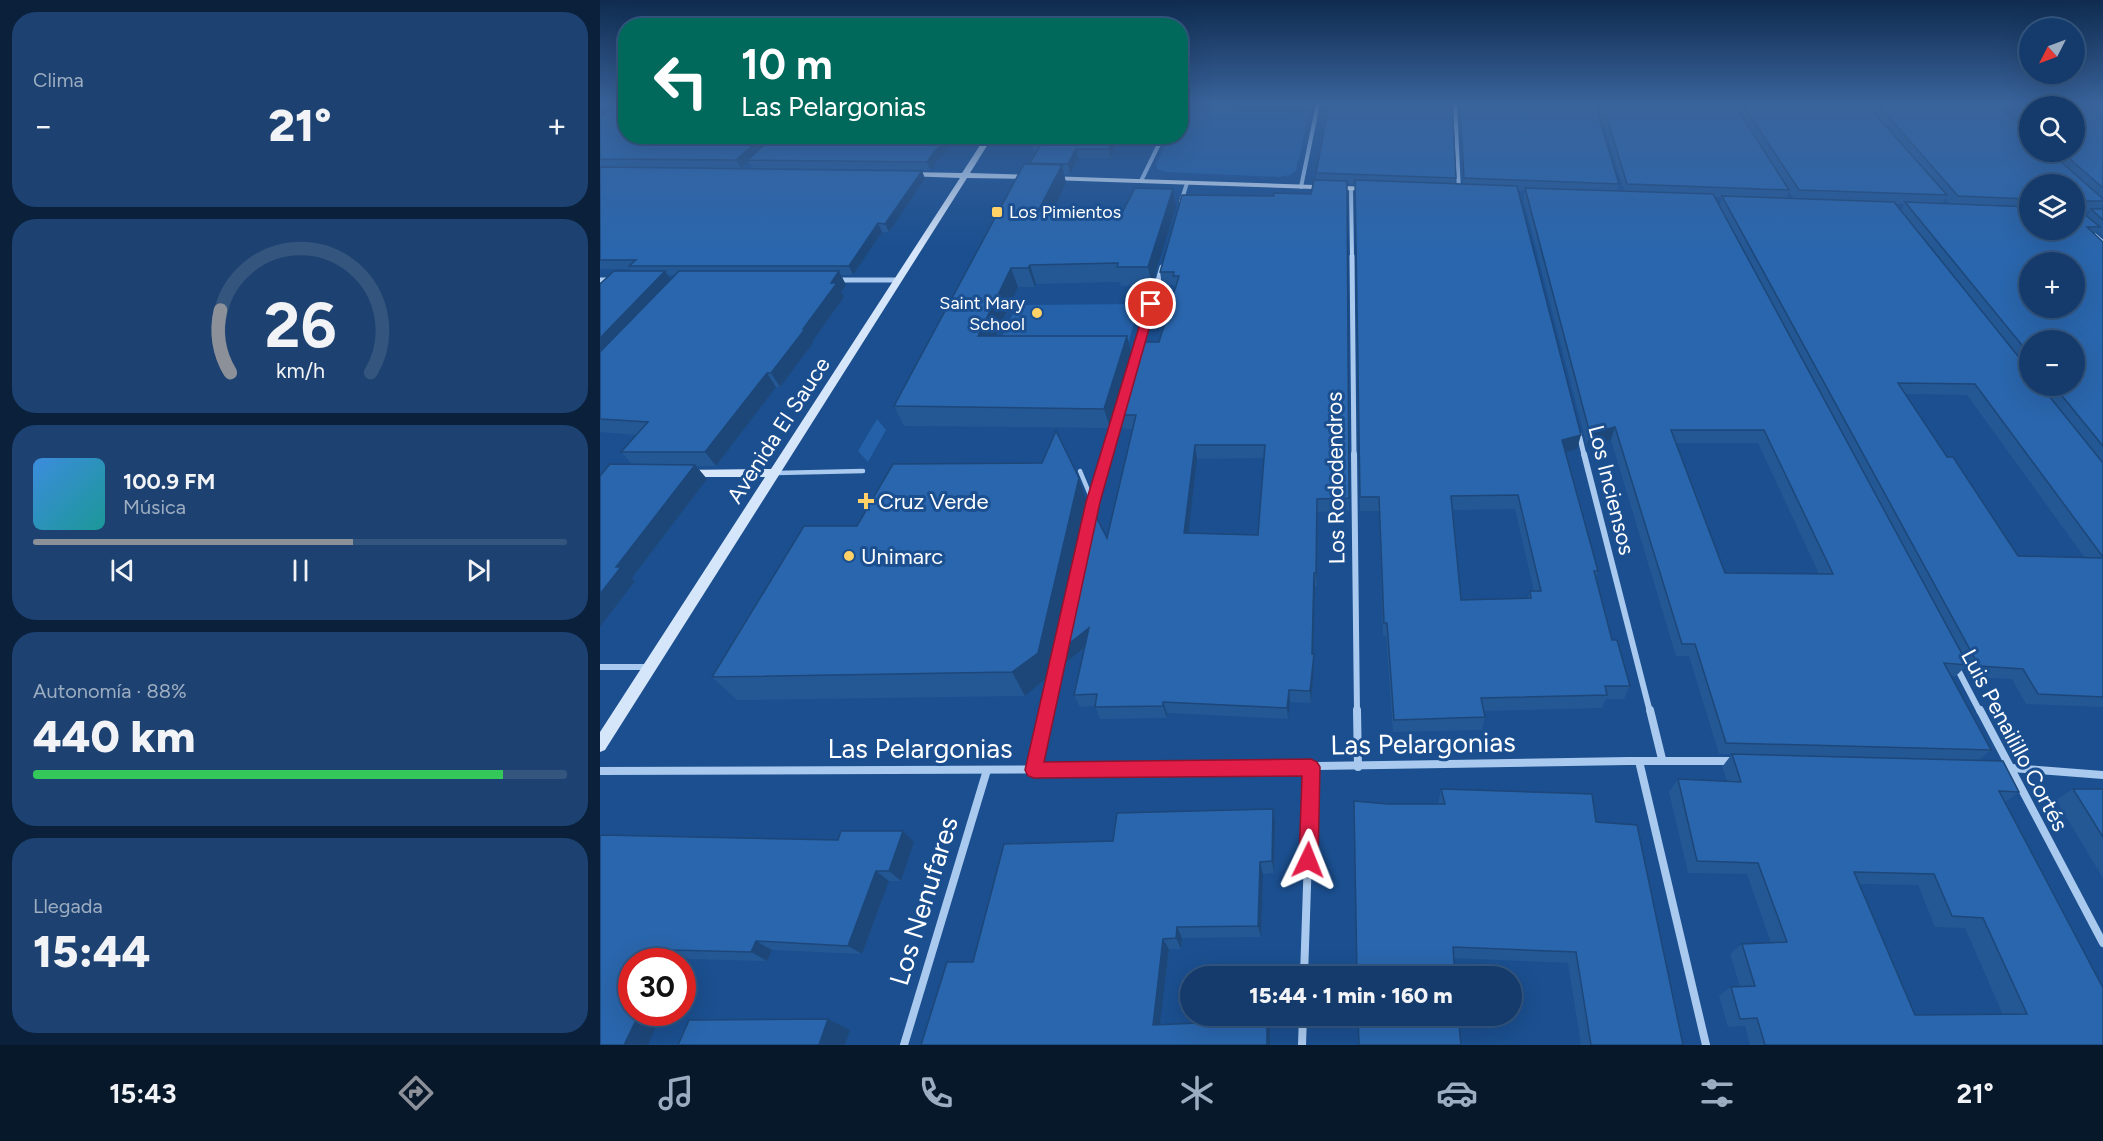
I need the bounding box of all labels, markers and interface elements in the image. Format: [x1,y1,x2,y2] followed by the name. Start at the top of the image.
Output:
[2019,18,2085,84] north arrow
[2019,18,2085,396] map controls
[741,39,833,90] text: 10 m
[642,42,720,120] icon: left
[33,68,84,92] text: Clima
[741,90,926,123] text: Las Pelargonias
[2019,96,2085,162] button: search
[269,98,331,152] text: 21°
[33,106,54,145] text: −
[546,106,567,145] text: +
[2019,174,2085,240] button: layers
[1009,201,1121,223] place label: Los Pimientos
[990,205,1004,219] marker: Los Pimientos
[2019,252,2085,318] button: +
[1125,278,1176,329] pin
[1134,287,1167,320] icon: arrive
[264,288,336,363] text: 26
[939,292,1026,335] place label: Saint Mary School
[1030,306,1044,320] marker: Saint Mary School
[2019,330,2085,396] button: −
[721,352,836,508] street label: Avenida El Sauce
[276,358,324,383] text: km/h
[1320,391,1351,565] street label: Los Rododendros
[1582,422,1641,558] street label: Los Inciensos
[123,468,215,495] text: 100.9 FM
[878,488,989,515] place label: Cruz Verde
[859,494,873,508] marker: Cruz Verde
[123,495,186,519] text: Música
[861,543,943,570] place label: Unimarc
[842,549,856,563] marker: Unimarc
[106,554,139,587] icon: previous
[284,554,317,587] icon: pause
[462,554,495,587] icon: next
[1955,645,2074,836] street label: Luis Penailillo Cortés
[33,679,187,703] text: Autonomía · 88%
[33,709,195,763] text: 440 km
[1330,725,1516,762] street label: Las Pelargonias
[827,732,1013,765] street label: Las Pelargonias
[882,812,965,989] street label: Los Nenufares
[1276,828,1340,892] position arrow
[33,894,103,918] text: Llegada
[33,924,151,978] text: 15:44
[618,948,696,1026] speed limit sign: 30
[1249,982,1453,1009] text: 15:44 · 1 min · 160 m
[395,1072,437,1114] icon: directions
[655,1072,697,1114] icon: music
[915,1072,957,1114] icon: phone
[1176,1072,1218,1114] icon: climate
[1436,1072,1478,1114] icon: car
[1696,1072,1738,1114] icon: filters
[109,1077,176,1110] text: 15:43
[1957,1077,1994,1110] text: 21°

